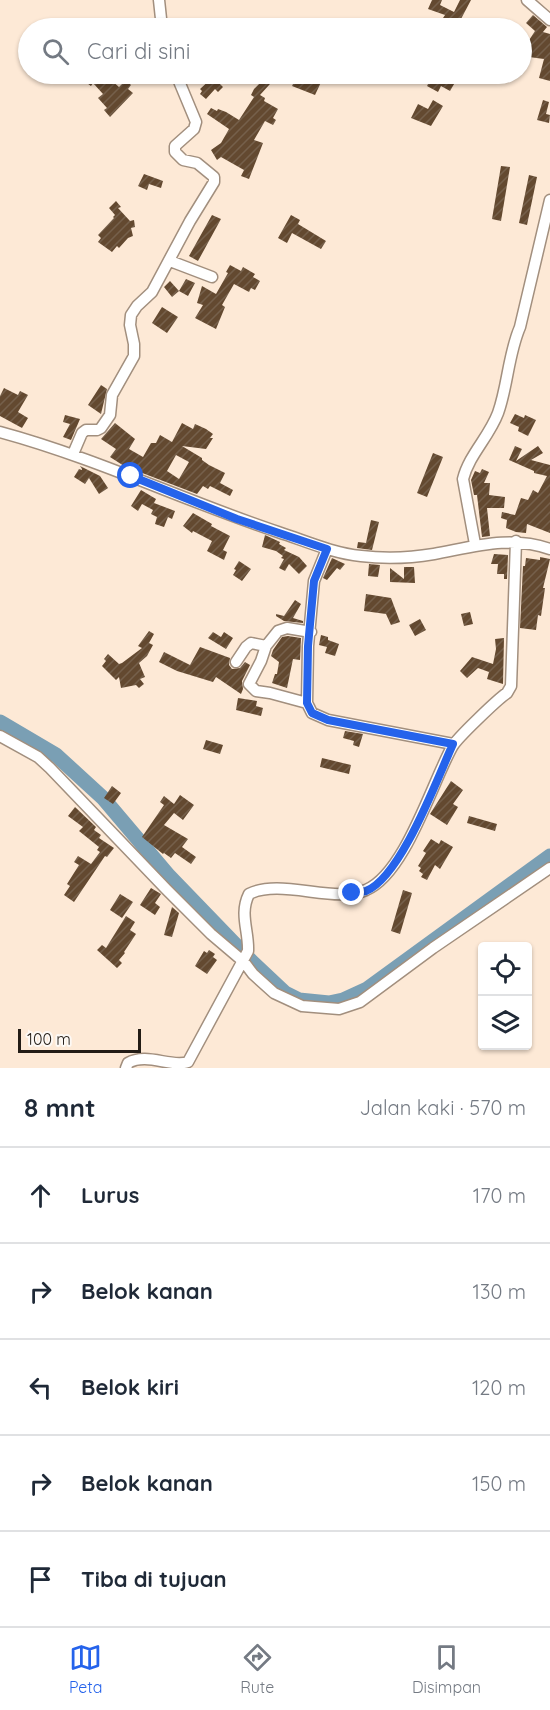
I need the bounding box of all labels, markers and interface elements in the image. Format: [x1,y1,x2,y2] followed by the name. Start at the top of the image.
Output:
[18,18,532,84] search box
[39,35,72,68] icon: search
[87,37,190,65] text: Cari di sini
[117,462,143,488] route start
[338,879,364,905] route end
[478,942,532,1050] map controls
[478,942,532,996] button: locate
[478,996,532,1050] button: layers
[18,1026,141,1054] scale bar
[27,1029,71,1049] text: 100 m
[24,1091,96,1124] text: 8 mnt
[359,1095,526,1120] text: Jalan kaki · 570 m
[24,1179,57,1212] icon: ahead
[81,1181,139,1209] text: Lurus
[473,1183,526,1208] text: 170 m
[24,1275,57,1308] icon: right
[81,1277,213,1305] text: Belok kanan
[473,1279,526,1304] text: 130 m
[24,1371,57,1404] icon: left
[81,1373,179,1401] text: Belok kiri
[472,1375,526,1400] text: 120 m
[24,1467,57,1500] icon: right
[81,1469,213,1497] text: Belok kanan
[472,1471,526,1496] text: 150 m
[24,1563,57,1596] icon: arrive
[81,1565,227,1593] text: Tiba di tujuan
[69,1641,102,1697] tab: Peta
[240,1641,274,1697] tab: Rute
[412,1641,481,1697] tab: Disimpan

